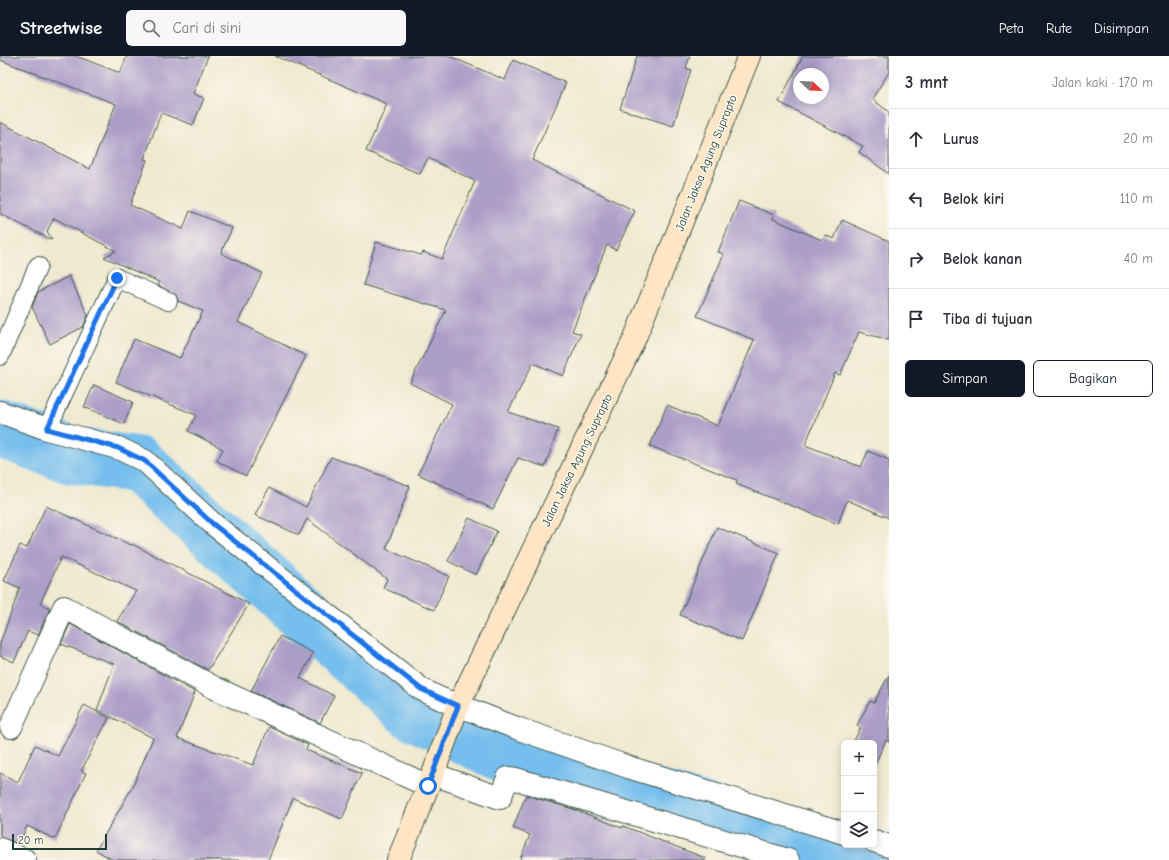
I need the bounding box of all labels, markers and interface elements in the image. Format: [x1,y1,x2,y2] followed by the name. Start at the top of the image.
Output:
[126,10,406,46] search box
[20,17,102,39] text: Streetwise
[140,17,162,39] icon: search
[172,19,241,37] text: Cari di sini
[999,20,1024,37] text: Peta
[1046,20,1072,37] text: Rute
[1094,20,1149,37] text: Disimpan
[793,68,829,104] north arrow
[905,73,948,92] text: 3 mnt
[1052,75,1153,90] text: Jalan kaki · 170 m
[672,93,740,233] street label: Jalan Jaksa Agung Suprapto
[905,128,927,150] icon: ahead
[943,130,979,148] text: Lurus
[1123,131,1153,146] text: 20 m
[905,188,927,210] icon: left
[943,190,1004,208] text: Belok kiri
[1120,191,1153,206] text: 110 m
[905,248,927,270] icon: right
[943,250,1022,268] text: Belok kanan
[1124,251,1153,266] text: 40 m
[108,269,126,287] route end
[905,308,927,330] icon: arrive
[943,310,1032,328] text: Tiba di tujuan
[905,360,1025,397] button: Simpan
[1033,360,1153,397] button: Bagikan
[539,391,615,529] street label: Jalan Jaksa Agung Suprapto
[841,740,877,848] map controls
[841,740,877,776] button: +
[841,776,877,812] button: −
[419,777,437,795] route start
[841,812,877,848] button: layers
[12,832,107,851] scale bar
[18,834,43,847] text: 20 m

